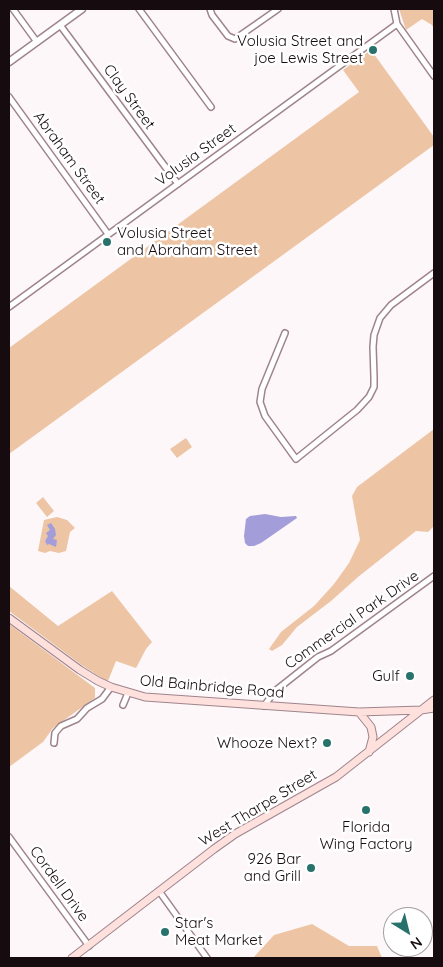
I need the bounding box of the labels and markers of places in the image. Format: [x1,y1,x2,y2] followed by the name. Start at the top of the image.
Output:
[237,32,363,67] place label: Volusia Street and joe Lewis Street
[367,44,379,56] marker: Volusia Street and joe Lewis Street
[117,224,258,259] place label: Volusia Street and Abraham Street
[101,236,113,248] marker: Volusia Street and Abraham Street
[372,667,400,685] place label: Gulf
[404,670,416,682] marker: Gulf
[217,734,317,752] place label: Whooze Next?
[321,737,333,749] marker: Whooze Next?
[360,804,372,816] marker: Florida Wing Factory
[319,818,413,853] place label: Florida Wing Factory
[244,850,301,885] place label: 926 Bar and Grill
[305,862,317,874] marker: 926 Bar and Grill
[175,914,263,949] place label: Star's Meat Market
[159,926,171,938] marker: Star's Meat Market

